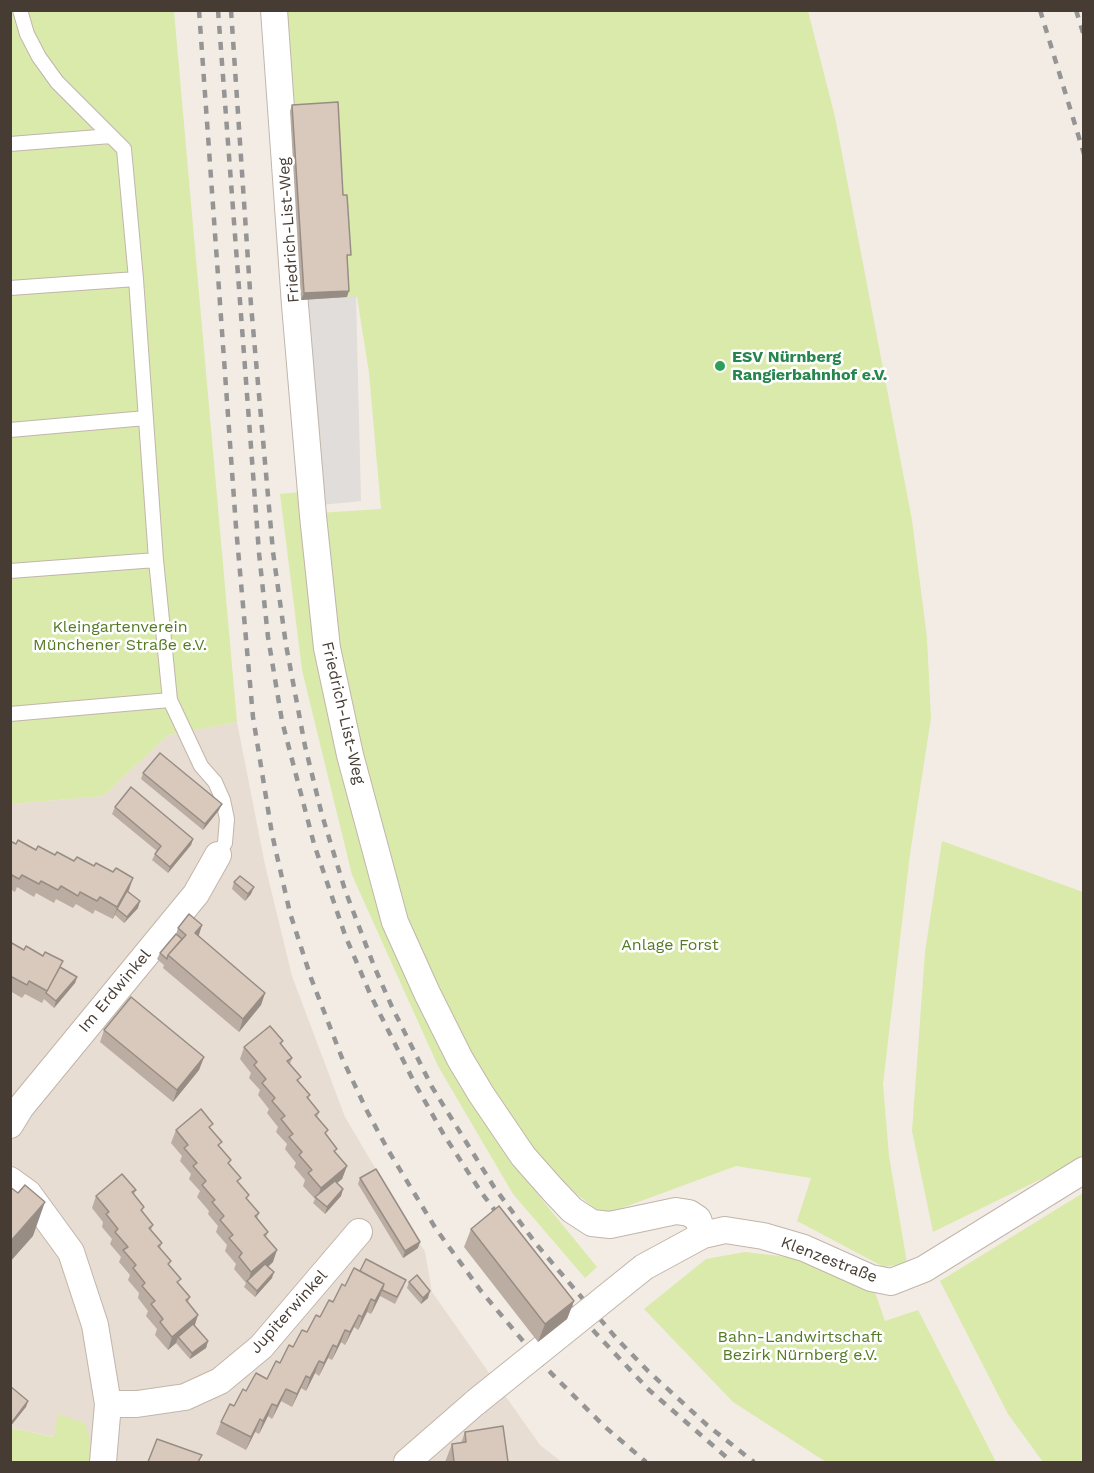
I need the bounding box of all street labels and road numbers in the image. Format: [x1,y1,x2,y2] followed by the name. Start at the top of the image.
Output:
[274,157,304,303] street label: Friedrich-List-Weg
[317,640,369,786] street label: Friedrich-List-Weg
[75,946,155,1036] street label: Im Erdwinkel
[778,1233,880,1287] street label: Klenzestraße
[246,1266,332,1358] street label: Jupiterwinkel

